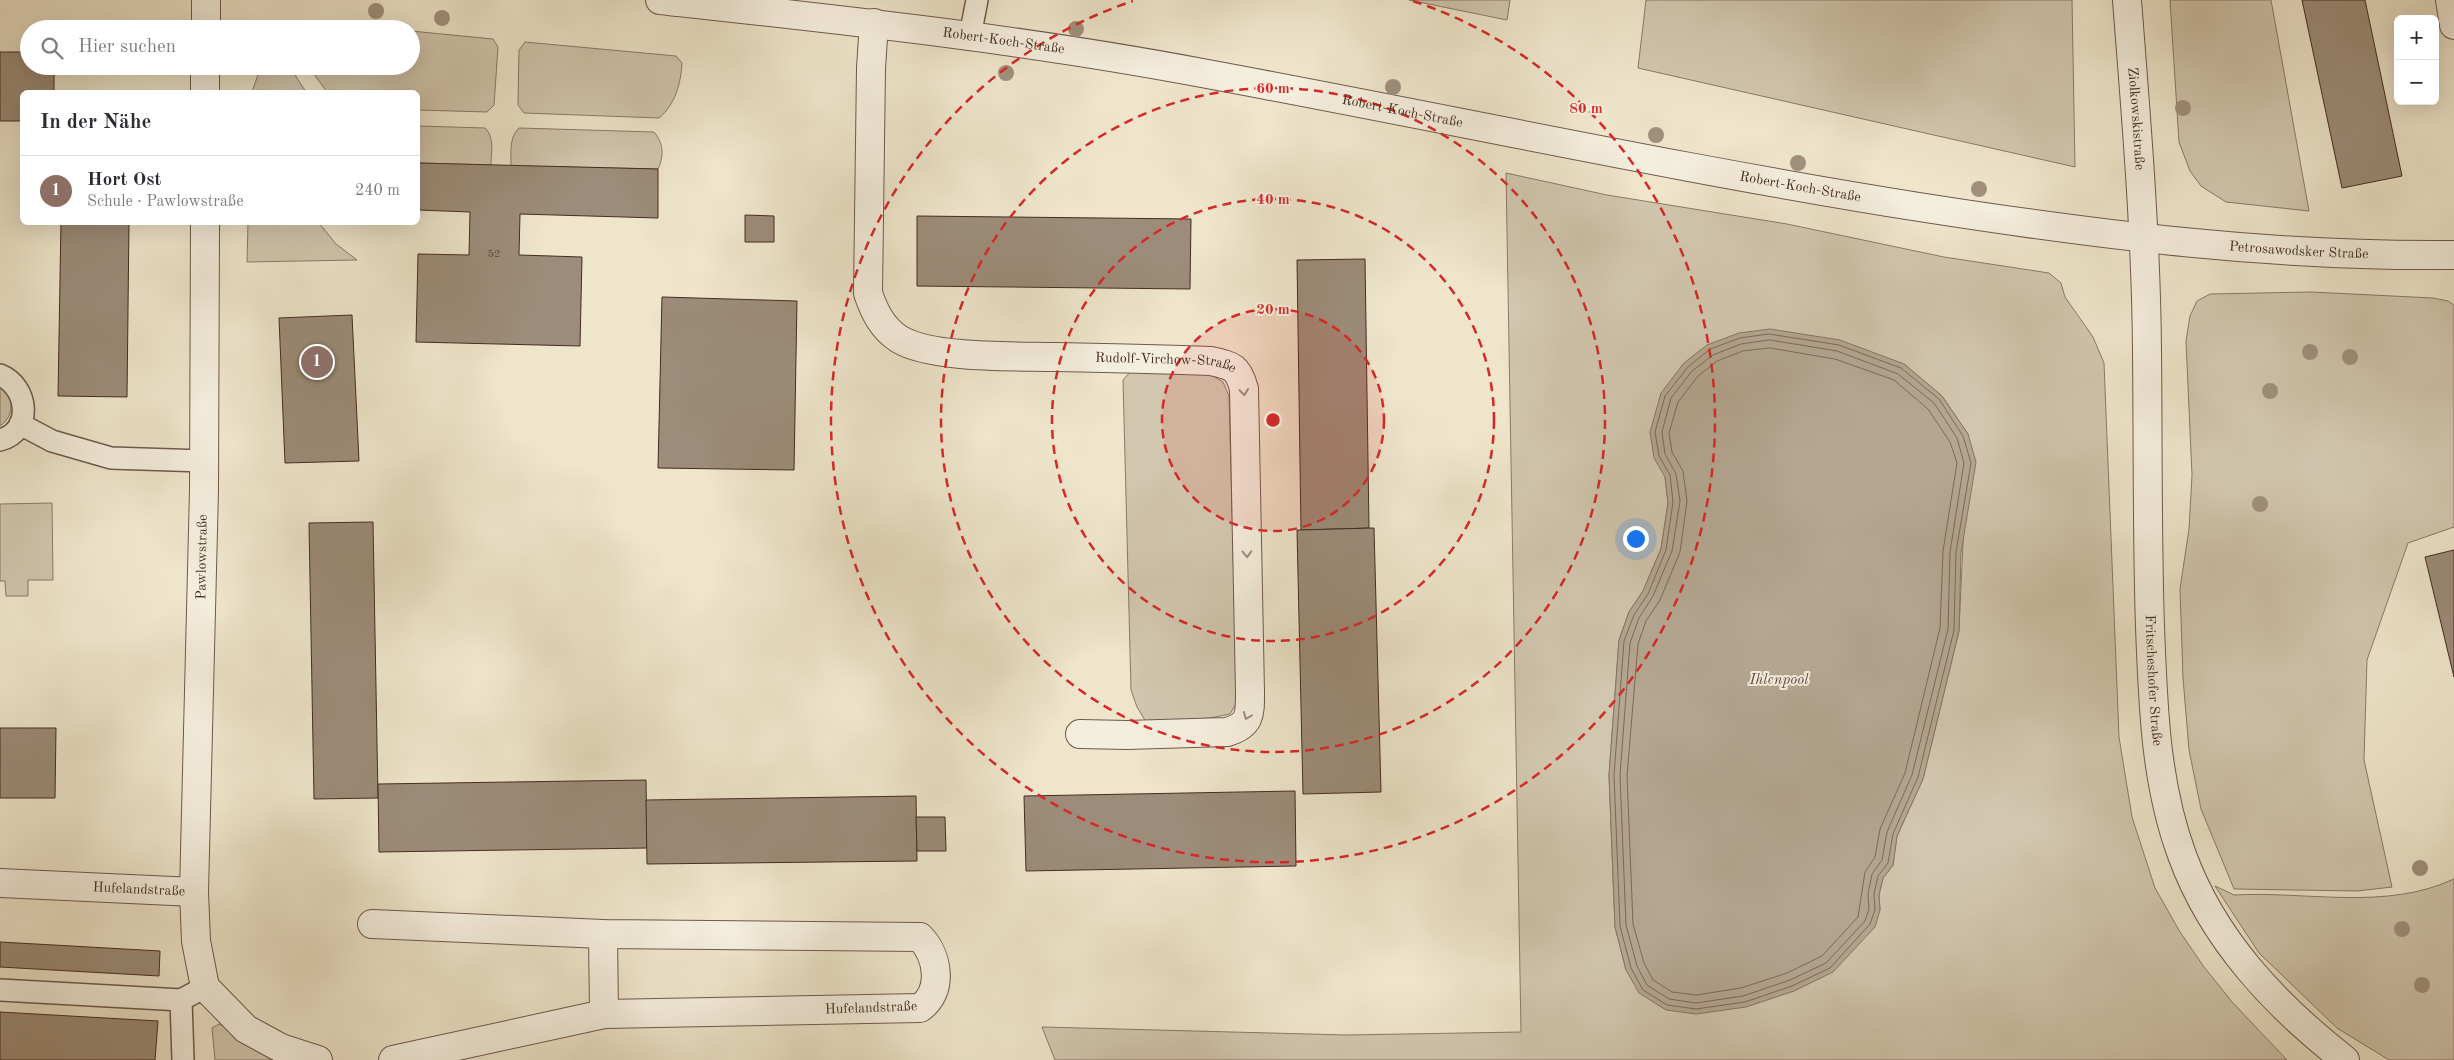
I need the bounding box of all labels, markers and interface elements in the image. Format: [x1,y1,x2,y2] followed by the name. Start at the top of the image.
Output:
[2394,15,2439,105] map controls
[2394,15,2439,60] button: +
[20,20,420,75] search box
[942,26,1065,57] street label: Robert-Koch-Straße
[38,34,66,62] icon: search
[78,38,176,57] text: Hier suchen
[2394,60,2439,105] button: −
[2125,67,2147,171] street label: Ziolkowskistraße
[1256,82,1290,97] text: 60 m
[1341,93,1464,130] street label: Robert-Koch-Straße
[1569,102,1603,117] text: 80 m
[40,112,151,133] text: In der Nähe
[1738,169,1862,204] street label: Robert-Koch-Straße
[87,171,161,190] text: Hort Ost
[51,183,61,199] text: 1
[355,183,400,199] text: 240 m
[1256,193,1290,208] text: 40 m
[87,194,244,210] text: Schule · Pawlowstraße
[2229,239,2369,261] street label: Petrosawodsker Straße
[488,249,500,260] house number: 52
[1256,303,1290,318] text: 20 m
[301,343,333,381] pin: 1
[1095,351,1239,375] street label: Rudolf-Virchow-Straße
[1238,388,1249,396] one-way arrow
[1264,411,1282,429] centre of rings
[194,514,210,600] street label: Pawlowstraße
[1623,526,1649,552] your location
[1242,551,1252,559] one-way arrow
[2143,614,2164,747] street label: Fritscheshofer Straße
[1748,673,1809,688] water label: Ihlenpool
[1243,711,1253,720] one-way arrow
[92,880,185,899] street label: Hufelandstraße
[824,999,918,1017] street label: Hufelandstraße

